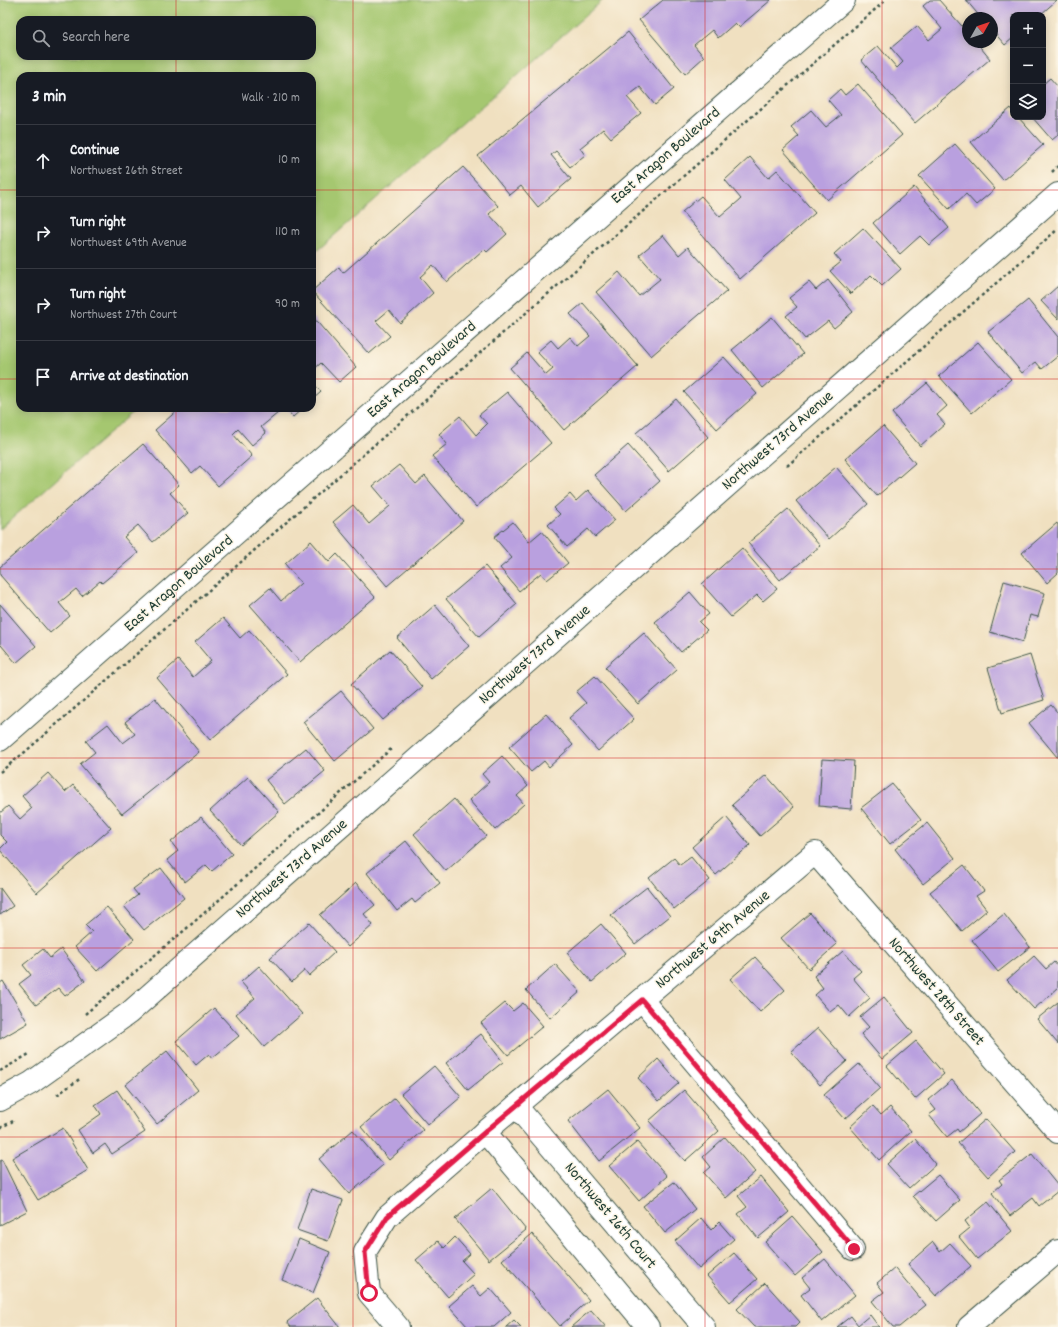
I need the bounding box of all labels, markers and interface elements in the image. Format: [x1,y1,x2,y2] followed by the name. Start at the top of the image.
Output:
[962,12,998,48] north arrow
[1010,12,1046,120] map controls
[1010,12,1046,48] button: +
[16,16,316,60] search box
[30,27,52,49] icon: search
[62,27,130,49] text: Search here
[1010,48,1046,84] button: −
[1010,84,1046,120] button: layers
[32,86,66,110] text: 3 min
[242,89,300,108] text: Walk · 210 m
[606,102,726,210] street label: East Aragon Boulevard
[70,140,119,162] text: Continue
[32,150,54,172] icon: ahead
[278,151,300,170] text: 10 m
[70,162,183,181] text: Northwest 26th Street
[70,212,126,234] text: Turn right
[32,222,54,244] icon: right
[275,223,300,242] text: 110 m
[70,234,187,253] text: Northwest 69th Avenue
[70,284,126,306] text: Turn right
[32,294,54,316] icon: right
[275,295,300,314] text: 90 m
[70,306,177,325] text: Northwest 27th Court
[362,316,482,424] street label: East Aragon Boulevard
[32,366,54,388] icon: arrive
[70,366,188,388] text: Arrive at destination
[717,386,839,496] street label: Northwest 73rd Avenue
[119,530,239,638] street label: East Aragon Boulevard
[474,600,596,710] street label: Northwest 73rd Avenue
[231,814,353,924] street label: Northwest 73rd Avenue
[651,885,775,995] street label: Northwest 69th Avenue
[882,933,990,1051] street label: Northwest 28th Street
[558,1158,662,1275] street label: Northwest 26th Court
[845,1240,863,1258] route end
[360,1284,378,1302] route start

